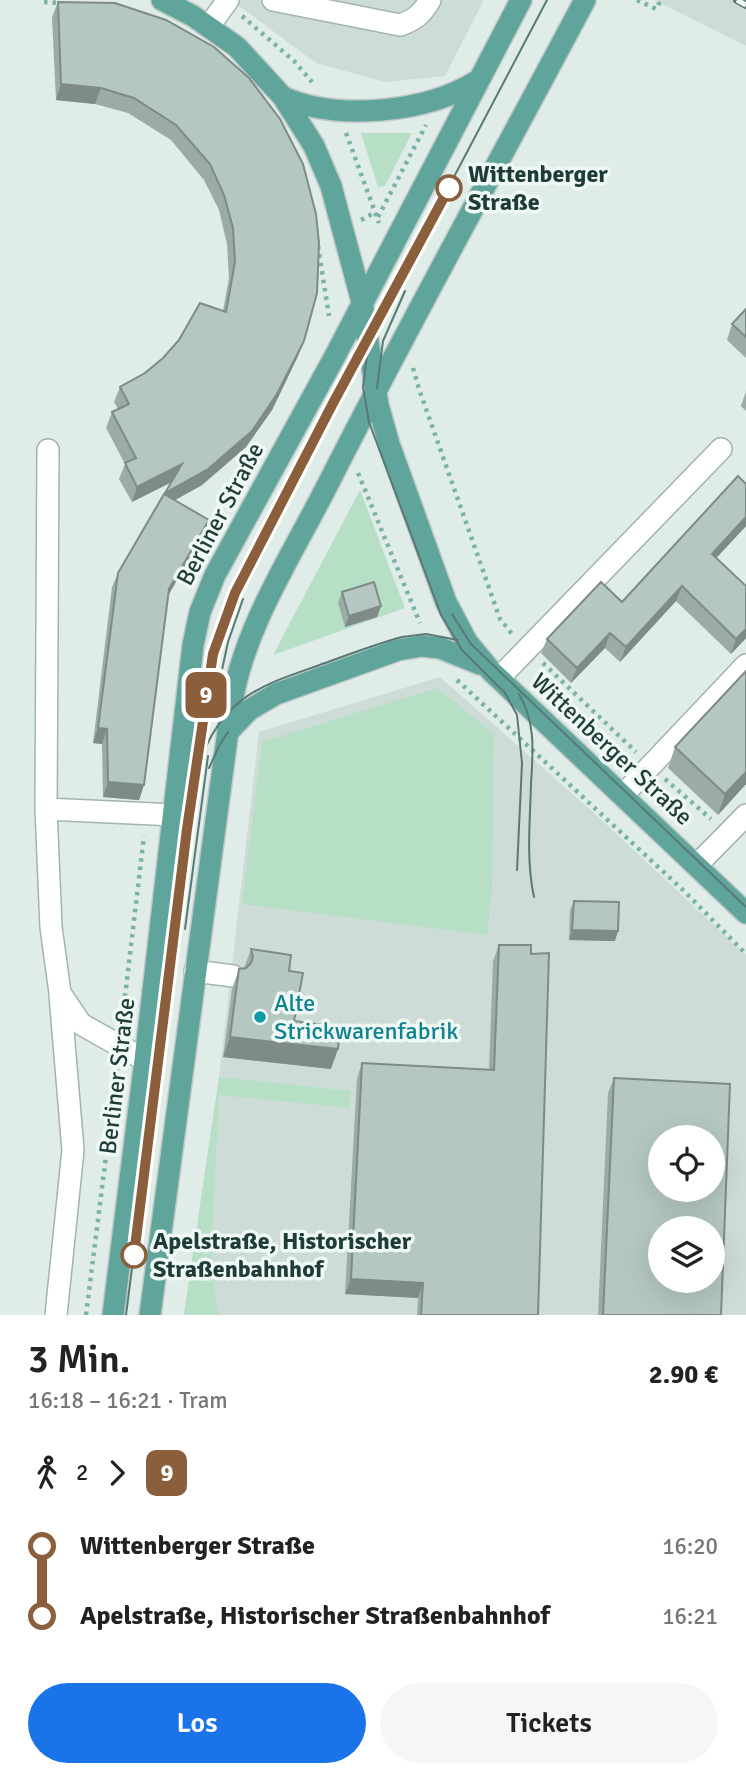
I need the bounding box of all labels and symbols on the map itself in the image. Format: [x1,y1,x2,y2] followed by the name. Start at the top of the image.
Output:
[468,159,608,217] place label: Wittenberger Straße
[436,175,462,201] marker: Wittenberger Straße
[170,437,270,591] street label: Berliner Straße
[525,666,699,832] street label: Wittenberger Straße
[183,672,229,718] line badge: 9
[274,988,458,1046] place label: Alte Strickwarenfabrik
[93,996,141,1156] street label: Berliner Straße
[252,1009,268,1025] marker: Alte Strickwarenfabrik
[153,1226,412,1284] place label: Apelstraße, Historischer Straßenbahnhof
[121,1242,147,1268] marker: Apelstraße, Historischer Straßenbahnhof

